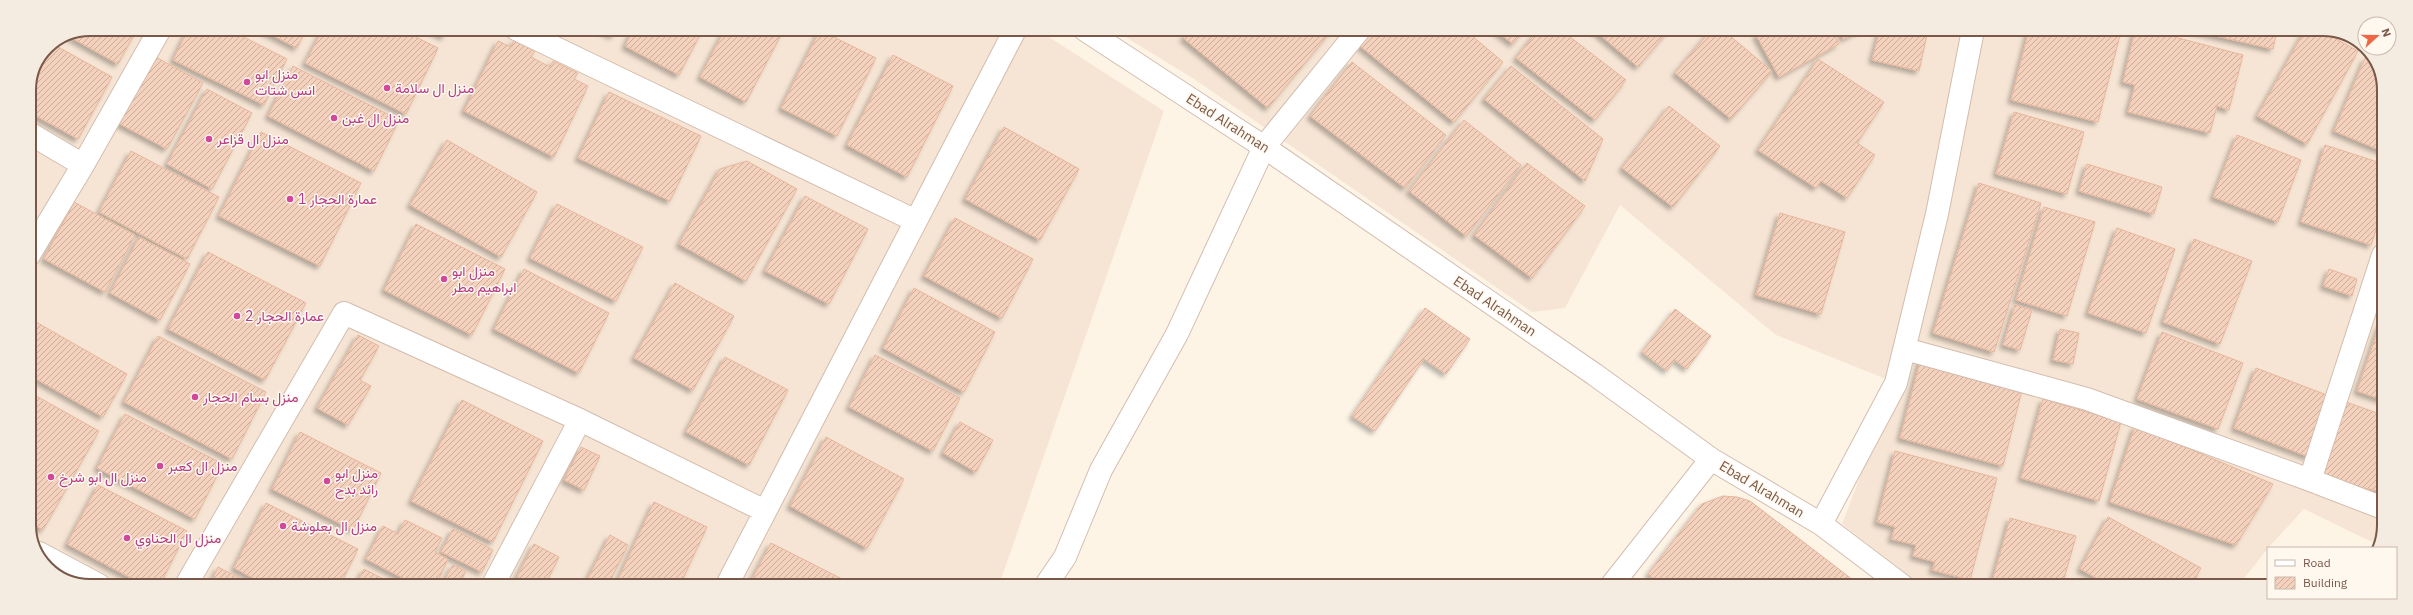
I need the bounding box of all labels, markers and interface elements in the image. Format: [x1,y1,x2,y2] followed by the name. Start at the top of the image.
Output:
[2357,16,2397,56] north arrow
[2378,26,2394,39] text: N
[255,65,315,99] place label: منزل ابو انس شتات
[242,77,252,87] marker: منزل ابو انس شتات
[395,79,474,98] place label: منزل ال سلامة
[382,83,392,93] marker: منزل ال سلامة
[1183,89,1273,157] street label: Ebad Alrahman
[342,109,409,128] place label: منزل ال غبن
[329,113,339,123] marker: منزل ال غبن
[216,130,289,149] place label: منزل ال قزاعر
[204,134,214,144] marker: منزل ال قزاعر
[298,190,377,208] place label: عمارة الحجار 1
[285,194,295,204] marker: عمارة الحجار 1
[451,262,516,296] place label: منزل ابو ابراهيم مطر
[1450,272,1540,340] street label: Ebad Alrahman
[439,274,449,284] marker: منزل ابو ابراهيم مطر
[245,307,324,325] place label: عمارة الحجار 2
[232,311,242,321] marker: عمارة الحجار 2
[202,388,299,407] place label: منزل بسام الحجار
[190,392,200,402] marker: منزل بسام الحجار
[167,457,237,476] place label: منزل ال كعبر
[1716,457,1808,521] street label: Ebad Alrahman
[155,461,165,471] marker: منزل ال كعبر
[335,464,378,500] place label: منزل ابو رائد بدح
[59,468,147,488] place label: منزل ال ابو شرخ
[46,472,56,482] marker: منزل ال ابو شرخ
[322,476,332,486] marker: منزل ابو رائد بدح
[291,517,377,536] place label: منزل ال بعلوشة
[278,521,288,531] marker: منزل ال بعلوشة
[135,529,221,550] place label: منزل ال الحناوي
[122,533,132,543] marker: منزل ال الحناوي
[2267,547,2397,599] legend
[2303,555,2331,570] text: Road
[2303,575,2348,590] text: Building

